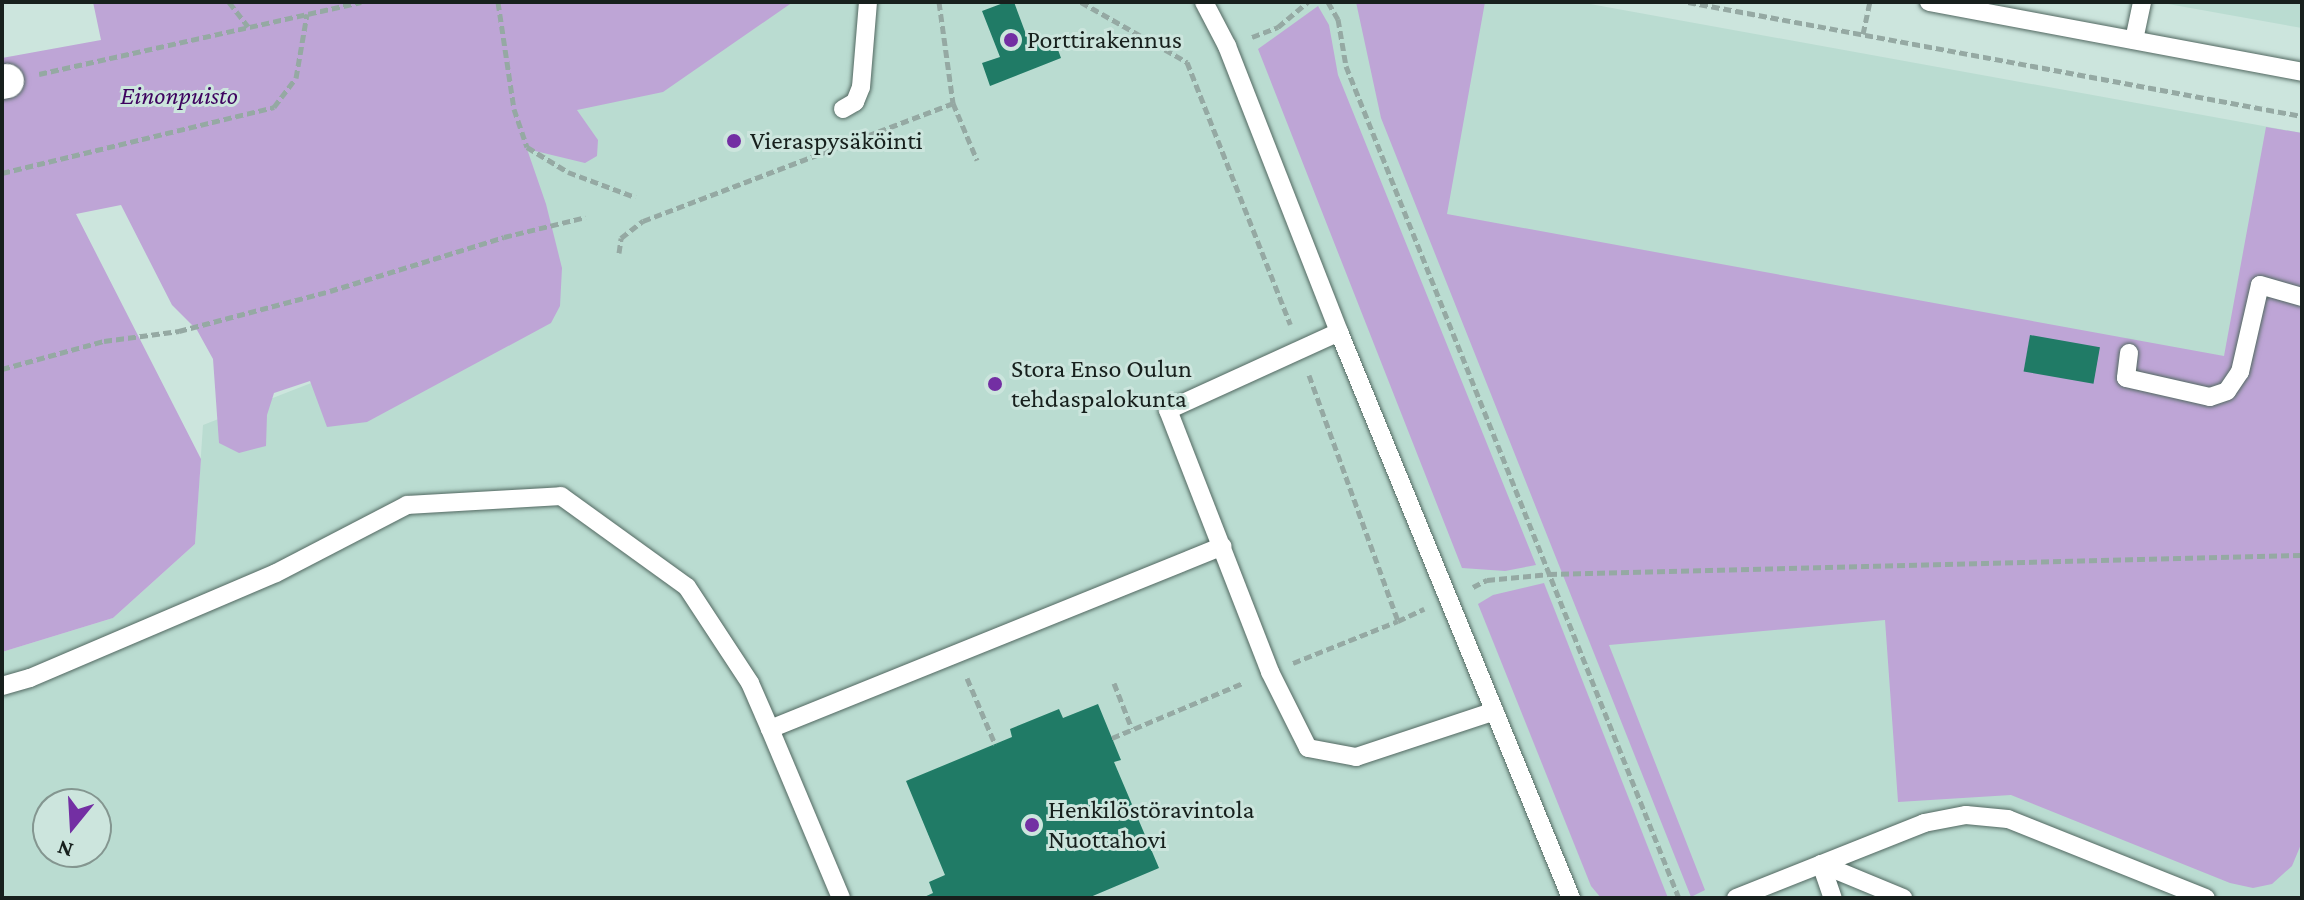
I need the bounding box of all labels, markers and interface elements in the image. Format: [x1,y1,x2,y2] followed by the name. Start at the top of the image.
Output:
[1027,24,1182,56] place label: Porttirakennus
[1002,31,1020,49] marker: Porttirakennus
[120,80,238,112] park label: Einonpuisto
[750,125,923,157] place label: Vieraspysäköinti
[725,132,743,150] marker: Vieraspysäköinti
[1011,353,1192,414] place label: Stora Enso Oulun tehdaspalokunta
[986,375,1004,393] marker: Stora Enso Oulun tehdaspalokunta
[32,788,112,868] north arrow
[1048,794,1255,856] place label: Henkilöstöravintola Nuottahovi
[1023,816,1041,834] marker: Henkilöstöravintola Nuottahovi
[54,835,76,864] text: N

